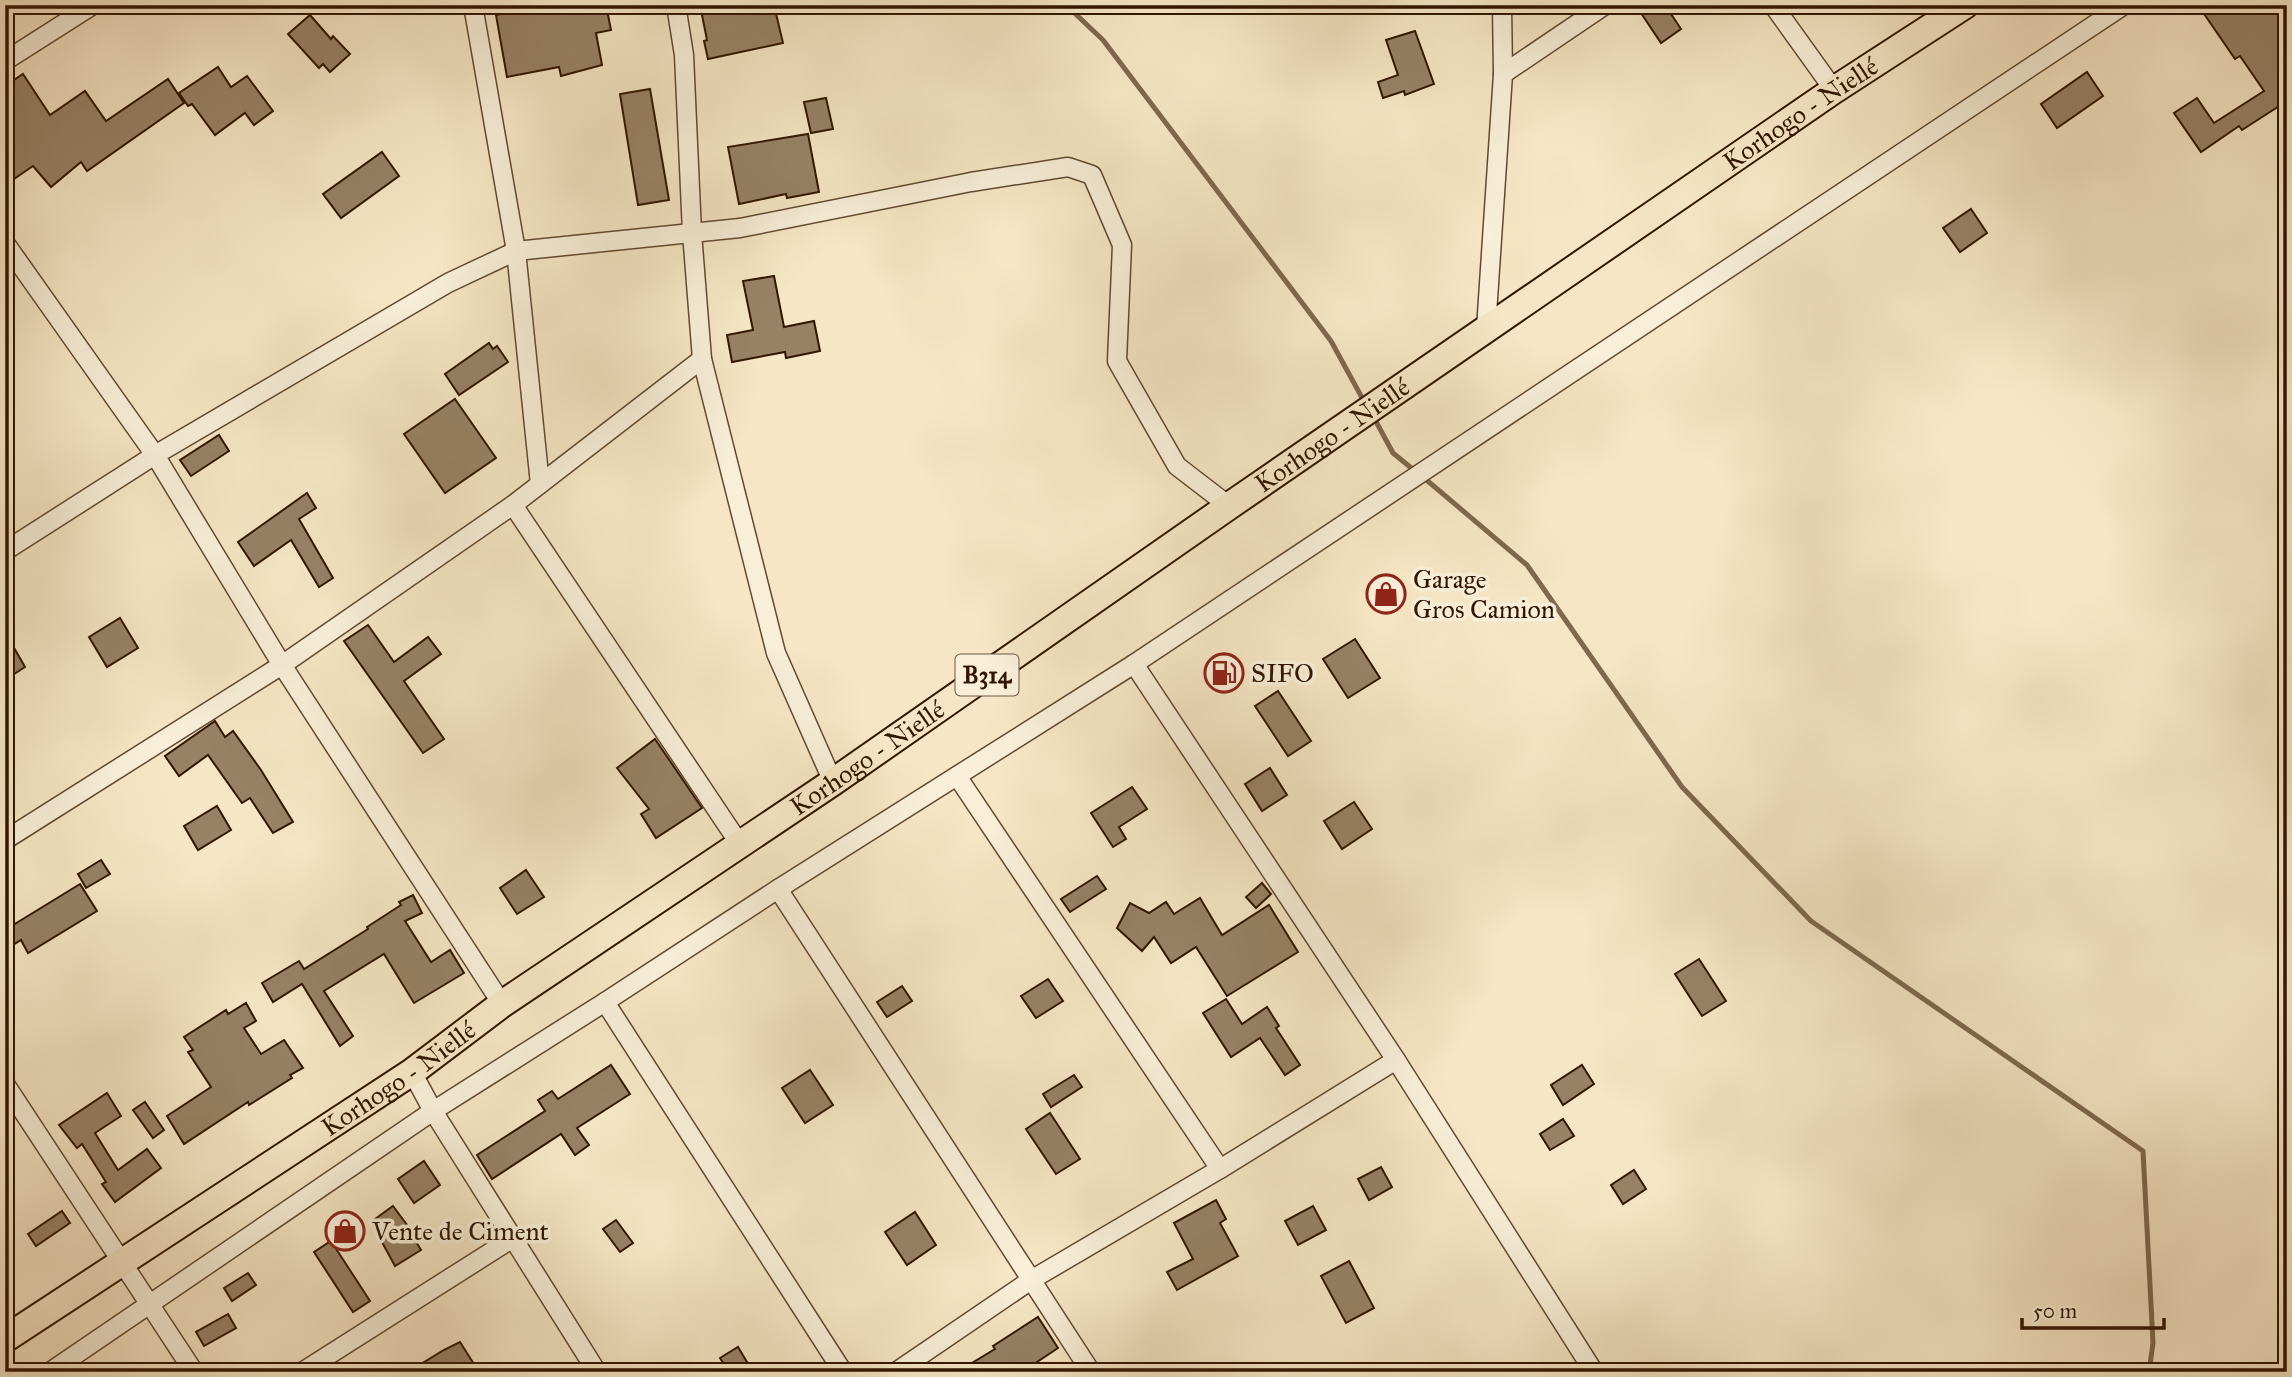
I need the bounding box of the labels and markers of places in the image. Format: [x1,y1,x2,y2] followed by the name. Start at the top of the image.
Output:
[1413,563,1555,625] place label: Garage Gros Camion
[1365,573,1407,615] shop icon: Garage Gros Camion
[1203,652,1245,694] fuel station icon: SIFO
[1251,657,1314,689] place label: SIFO
[324,1210,366,1252] shop icon: Vente de Ciment
[371,1215,549,1247] place label: Vente de Ciment

